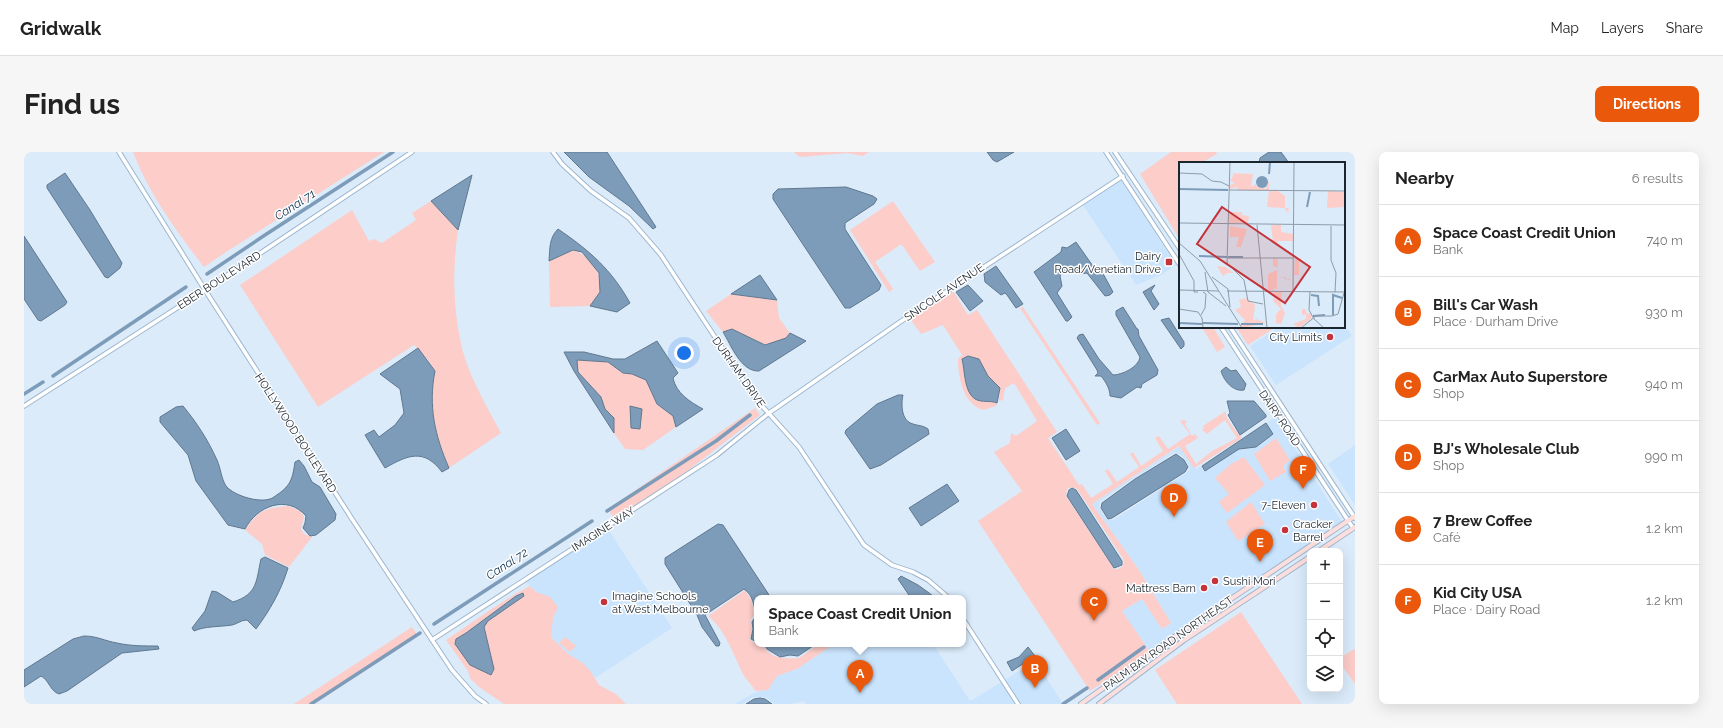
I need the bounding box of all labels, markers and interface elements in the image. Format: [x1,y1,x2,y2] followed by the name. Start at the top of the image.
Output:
[20,17,101,39] text: Gridwalk
[1551,20,1579,36] text: Map
[1601,20,1644,36] text: Layers
[1666,20,1703,36] text: Share
[1595,86,1699,122] button: Directions
[24,88,120,121] text: Find us
[1179,162,1345,328] inset map
[1395,168,1454,188] text: Nearby
[1632,171,1683,186] text: 6 results
[272,187,318,223] water label: Canal 71
[1433,224,1616,242] text: Space Coast Credit Union
[1404,233,1412,248] text: A
[1646,233,1683,248] text: 740 m
[1433,242,1463,257] text: Bank
[175,248,264,312] street label: EBER BOULEVARD
[1054,250,1162,276] place label: Dairy Road/Venetian Drive
[1164,257,1174,267] marker: Dairy Road/Venetian Drive
[902,261,987,324] street label: SNICOLE AVENUE
[1433,296,1538,314] text: Bill's Car Wash
[1404,305,1412,320] text: B
[1645,305,1683,320] text: 930 m
[1433,314,1558,329] text: Place · Durham Drive
[1270,331,1322,344] place label: City Limits
[1325,332,1335,342] marker: City Limits
[709,334,768,410] street label: DURHAM DRIVE
[674,343,694,363] your location
[1433,368,1607,386] text: CarMax Auto Superstore
[252,371,339,496] street label: HOLLYWOOD BOULEVARD
[1404,377,1412,392] text: C
[1645,377,1683,392] text: 940 m
[1433,386,1464,401] text: Shop
[1256,388,1303,449] street label: DAIRY ROAD
[1433,440,1579,458] text: BJ's Wholesale Club
[1403,449,1413,464] text: D
[1645,449,1683,464] text: 990 m
[1290,456,1316,489] pin: F
[1433,458,1464,473] text: Shop
[1161,484,1187,517] pin: D
[1261,499,1306,512] place label: 7-Eleven
[1309,500,1319,510] marker: 7-Eleven
[569,504,637,555] street label: IMAGINE WAY
[1433,512,1532,530] text: 7 Brew Coffee
[1293,518,1332,544] place label: Cracker Barrel
[1404,521,1412,536] text: E
[1646,521,1683,536] text: 1.2 km
[1280,525,1290,535] marker: Cracker Barrel
[1247,529,1273,562] pin: E
[1433,530,1461,545] text: Café
[483,545,531,583] water label: Canal 72
[1307,548,1343,692] map controls
[1307,548,1343,584] button: +
[1223,575,1276,588] place label: Sushi Mori
[1210,576,1220,586] marker: Sushi Mori
[1126,582,1196,595] place label: Mattress Barn
[1199,583,1209,593] marker: Mattress Barn
[1307,584,1343,620] button: −
[1433,584,1522,602] text: Kid City USA
[1081,588,1107,621] pin: C
[612,590,709,616] place label: Imagine Schools at West Melbourne
[1101,593,1236,693] street label: PALM BAY ROAD NORTHEAST
[1404,593,1412,608] text: F
[1646,593,1683,608] text: 1.2 km
[754,595,966,647] popup
[599,597,609,607] marker: Imagine Schools at West Melbourne
[1433,602,1540,617] text: Place · Dairy Road
[769,605,951,623] text: Space Coast Credit Union
[1307,620,1343,656] button: locate
[769,623,799,638] text: Bank
[1022,655,1048,688] pin: B
[1307,656,1343,692] button: layers
[847,660,873,693] pin: A

